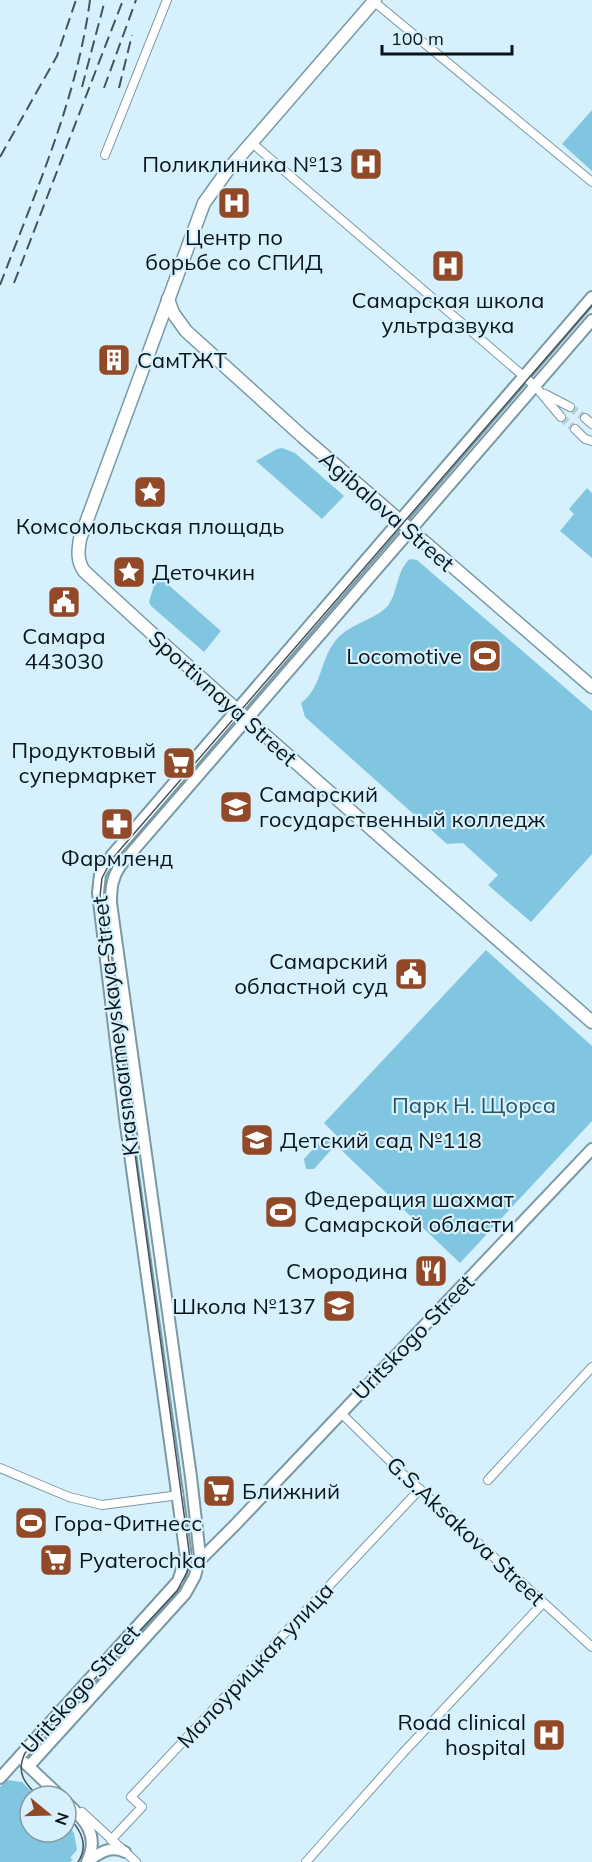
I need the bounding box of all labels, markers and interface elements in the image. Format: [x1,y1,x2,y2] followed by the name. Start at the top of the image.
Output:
[382,18,512,56] scale bar
[391,27,444,50] text: 100 m
[348,146,384,182] hospital icon: Поликлиника №13
[142,150,343,178] place label: Поликлиника №13
[216,185,252,221] hospital icon: Центр по борьбе со СПИД
[145,223,323,276] place label: Центр по борьбе со СПИД
[430,248,466,284] hospital icon: Самарская школа ультразвука
[352,286,544,339] place label: Самарская школа ультразвука
[96,342,132,378] building icon: СамТЖТ
[137,346,227,374] place label: СамТЖТ
[314,445,461,577] street label: Agibalova Street
[132,474,168,510] place icon: Комсомольская площадь
[16,512,284,540] place label: Комсомольская площадь
[111,554,147,590] place icon: Деточкин
[152,558,255,586] place label: Деточкин
[46,584,82,620] public building icon: Самара 443030
[22,622,106,675] place label: Самара 443030
[143,624,303,772] street label: Sportivnaya Street
[467,638,503,674] sports icon: Locomotive
[346,642,462,670] place label: Locomotive
[11,736,156,789] place label: Продуктовый супермаркет
[161,745,197,781] supermarket icon: Продуктовый супермаркет
[259,780,545,833] place label: Самарский государственный колледж
[218,789,254,825] school or university icon: Самарский государственный колледж
[99,806,135,842] pharmacy icon: Фармленд
[61,844,173,872] place label: Фармленд
[85,894,145,1158] street label: Krasnoarmeyskaya Street
[234,947,388,1000] place label: Самарский областной суд
[393,956,429,992] public building icon: Самарский областной суд
[392,1091,556,1119] park label: Парк Н. Щорса
[239,1122,275,1158] school or university icon: Детский сад №118
[280,1126,482,1154] place label: Детский сад №118
[304,1185,514,1238] place label: Федерация шахмат Самарской области
[263,1194,299,1230] sports icon: Федерация шахмат Самарской области
[413,1253,449,1289] restaurant icon: Смородина
[286,1257,408,1285] place label: Смородина
[346,1268,480,1406] street label: Uritskogo Street
[321,1288,357,1324] school or university icon: Школа №137
[172,1292,316,1320] place label: Школа №137
[381,1450,551,1612] street label: G.S.Aksakova Street
[201,1473,237,1509] supermarket icon: Ближний
[242,1477,340,1505] place label: Ближний
[13,1505,49,1541] sports icon: Гора-Фитнесс
[54,1509,202,1537] place label: Гора-Фитнесс
[38,1542,74,1578] supermarket icon: Pyaterochka
[79,1546,206,1574] place label: Pyaterochka
[171,1576,339,1754] street label: Малоурицкая улица
[15,1619,145,1759] street label: Uritskogo Street
[398,1708,526,1761] place label: Road clinical hospital
[531,1717,567,1753] hospital icon: Road clinical hospital
[18,1784,78,1844] north arrow
[51,1810,74,1828] text: N

